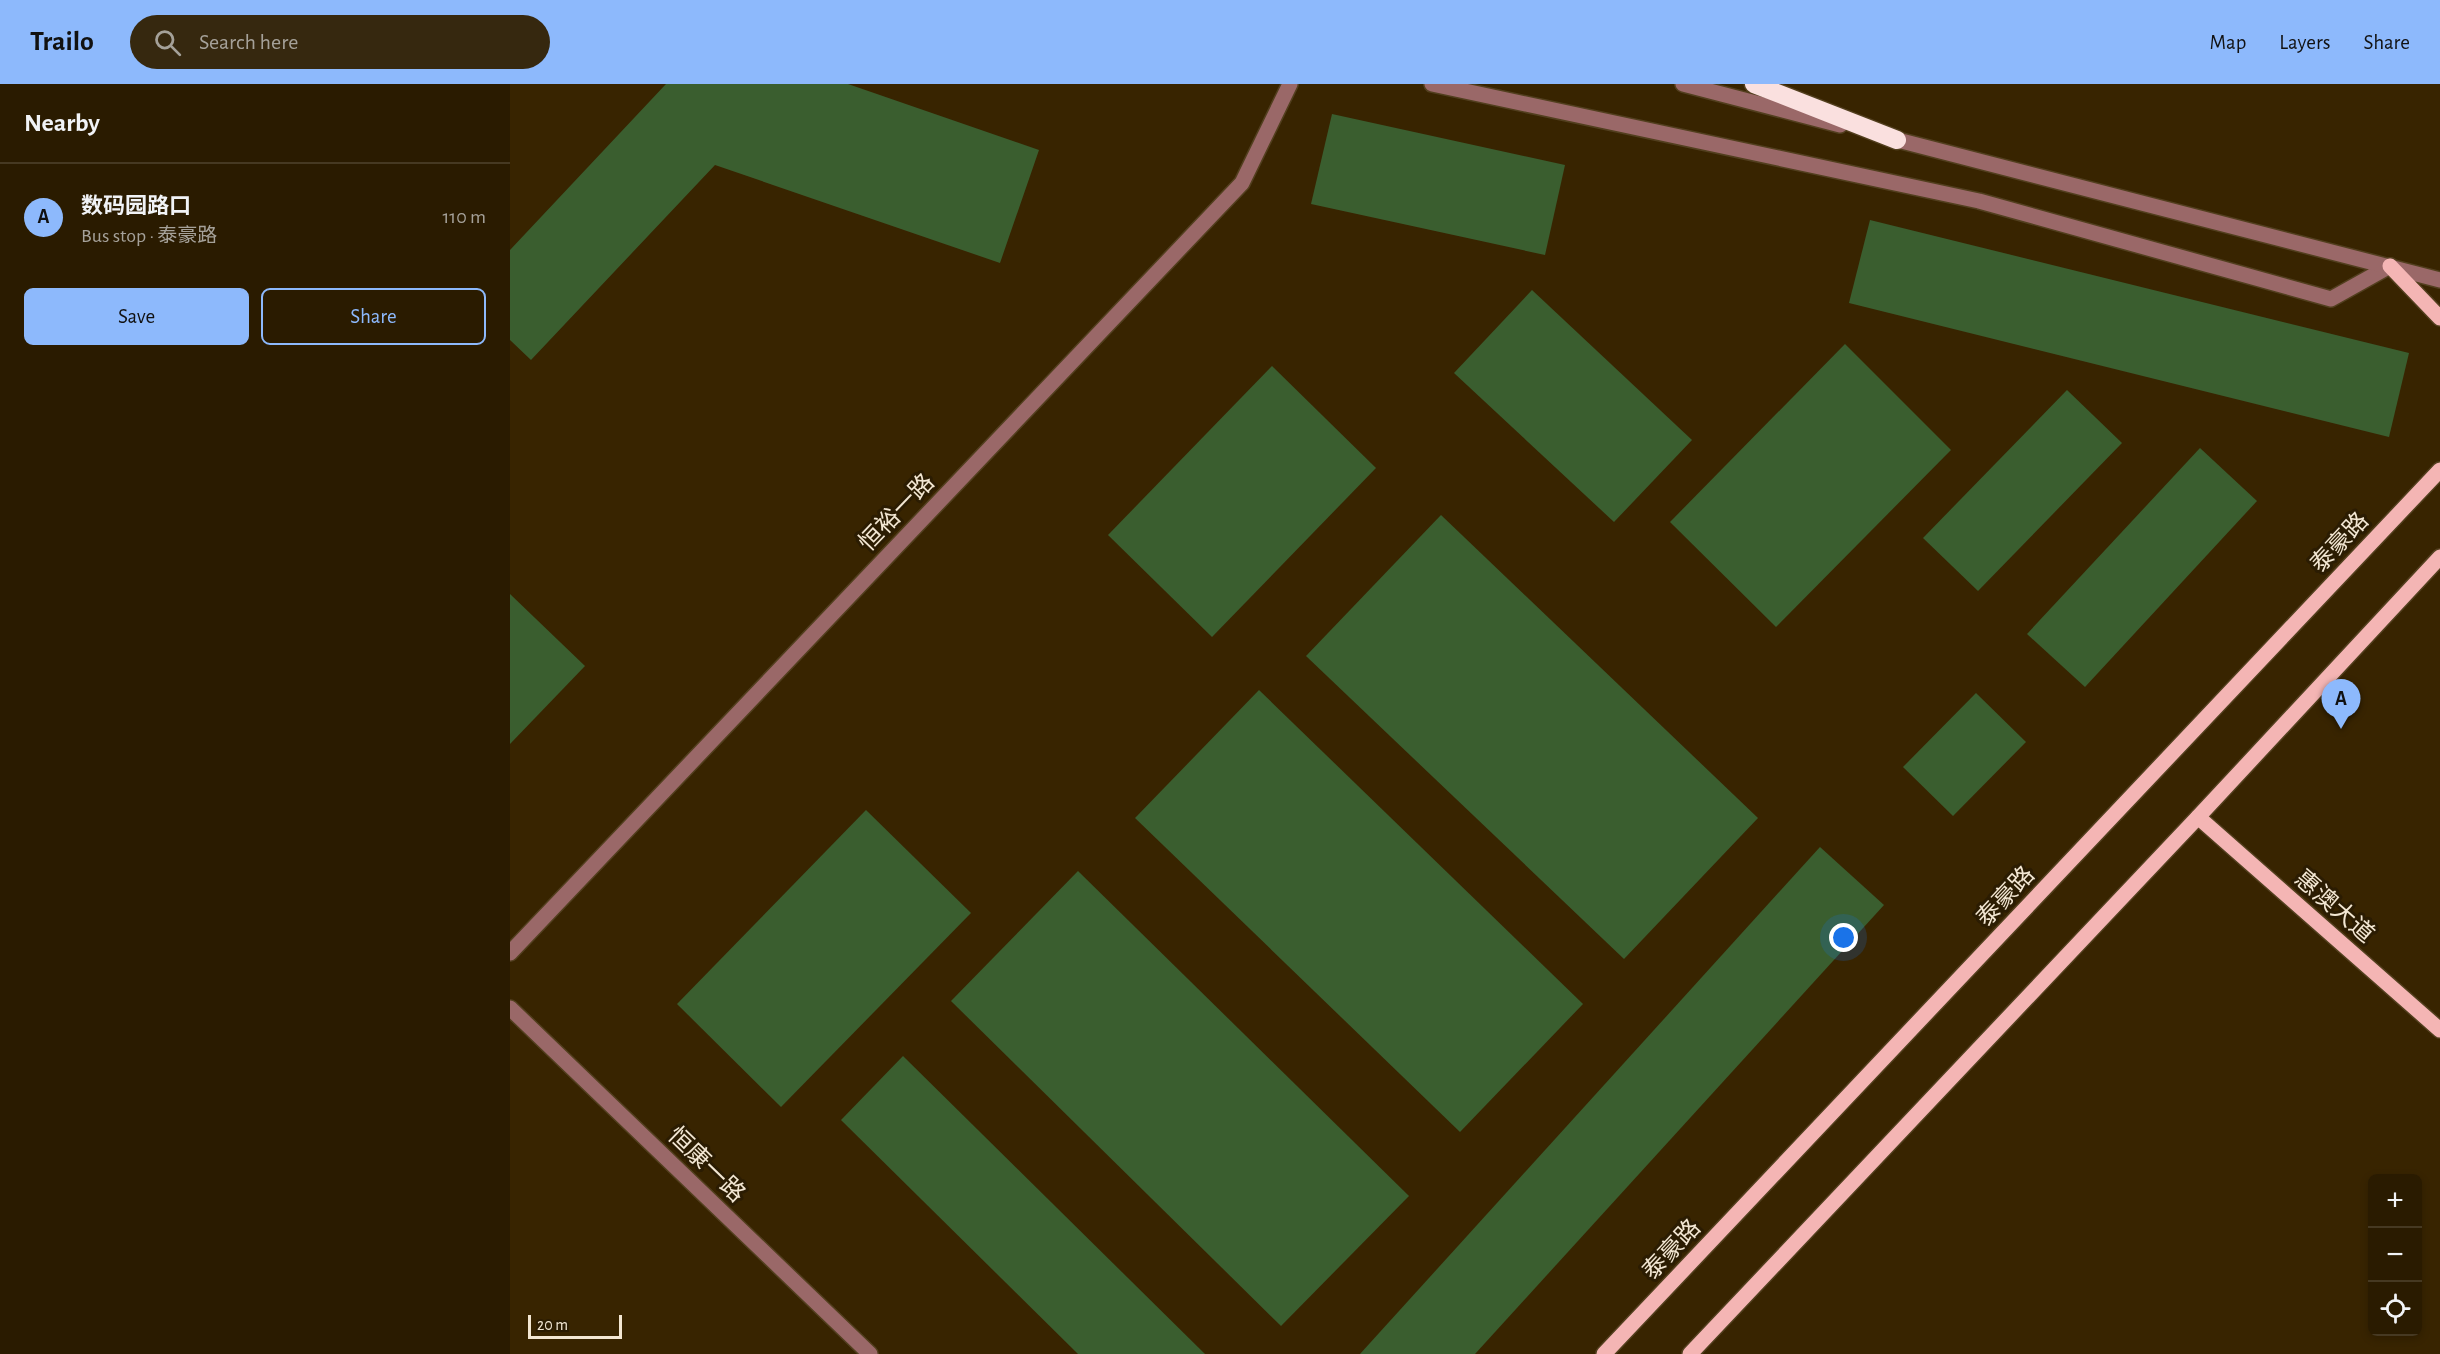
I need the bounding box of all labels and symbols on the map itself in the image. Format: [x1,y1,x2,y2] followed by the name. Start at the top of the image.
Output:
[854,469,939,556] street label: 恒裕一路
[2305,507,2373,578] street label: 泰豪路
[2322,680,2360,729] pin: A
[1971,861,2039,932] street label: 泰豪路
[2290,865,2379,948] street label: 惠澳大道
[1829,923,1858,952] your location
[663,1122,750,1207] street label: 恒康一路
[1637,1214,1705,1285] street label: 泰豪路
[528,1312,622,1340] scale bar

